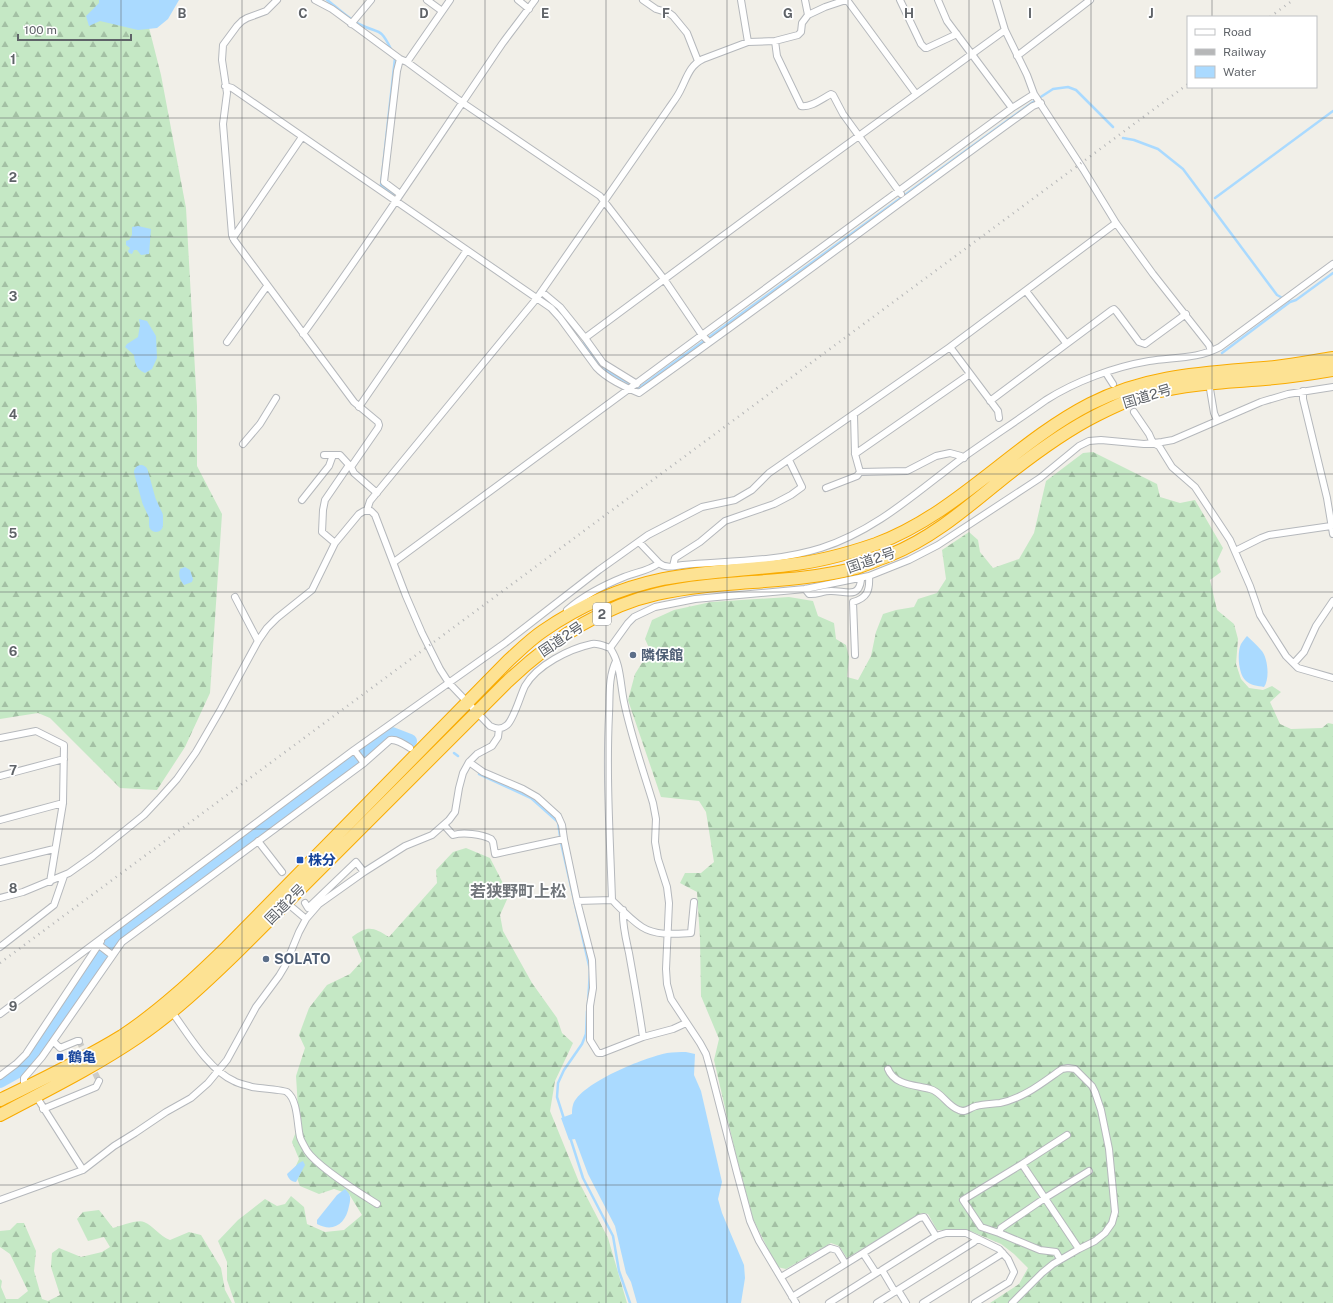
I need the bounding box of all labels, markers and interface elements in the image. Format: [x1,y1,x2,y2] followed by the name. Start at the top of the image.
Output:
[178,6,187,21] text: B
[298,6,308,21] text: C
[419,6,429,21] text: D
[541,6,549,21] text: E
[662,6,670,21] text: F
[783,6,793,21] text: G
[904,6,914,21] text: H
[1028,6,1032,21] text: I
[1148,6,1154,21] text: J
[18,16,131,42] scale bar
[1187,16,1317,88] legend
[24,23,57,37] text: 100 m
[1223,25,1251,39] text: Road
[1223,45,1267,59] text: Railway
[10,52,16,67] text: 1
[1223,65,1257,79] text: Water
[9,170,17,185] text: 2
[9,289,18,304] text: 3
[1121,381,1173,411] street label: 国道2号
[9,407,18,422] text: 4
[9,526,18,541] text: 5
[845,544,897,576] street label: 国道2号
[593,603,611,625] road number: 2
[536,618,586,660] street label: 国道2号
[9,644,18,659] text: 6
[641,647,683,663] place label: 隣保館
[628,650,638,660] marker: 隣保館
[9,763,17,778] text: 7
[308,852,336,868] place label: 株分
[295,855,305,865] marker: 株分
[9,881,18,896] text: 8
[262,881,308,927] street label: 国道2号
[470,882,566,901] district label: 若狭野町上松
[274,951,331,967] place label: SOLATO
[261,954,271,964] marker: SOLATO
[9,999,17,1014] text: 9
[68,1049,96,1065] place label: 鶴亀
[55,1052,65,1062] marker: 鶴亀

